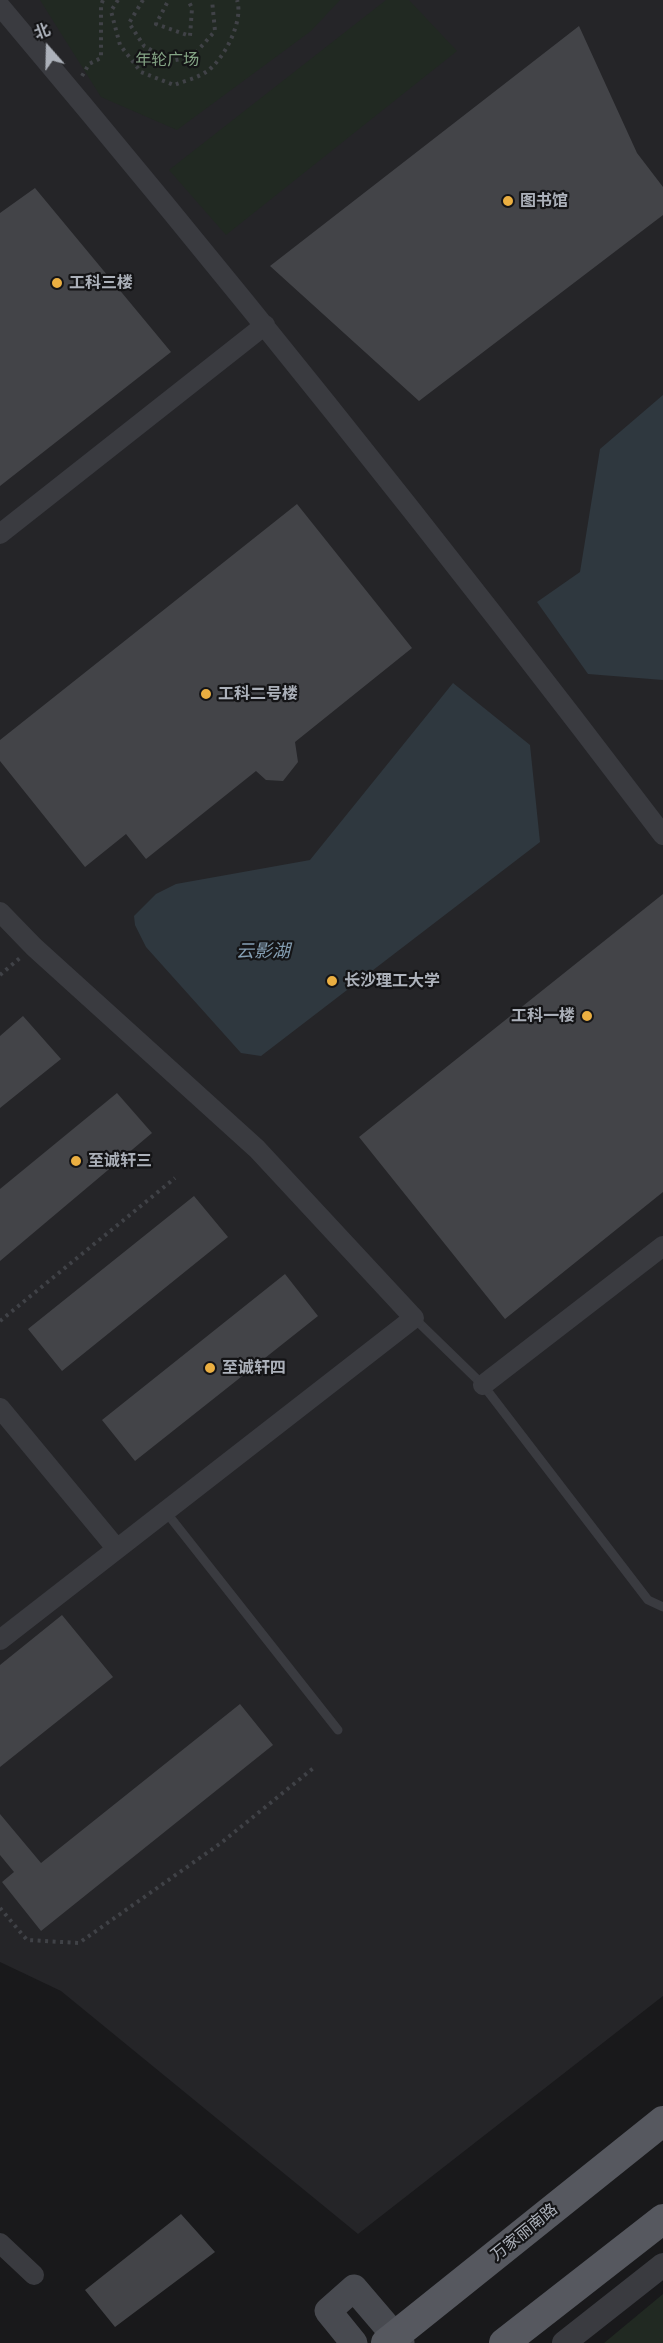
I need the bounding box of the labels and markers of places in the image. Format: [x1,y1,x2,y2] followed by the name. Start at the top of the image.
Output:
[520,191,568,211] place label: 图书馆
[501,194,515,208] marker: 图书馆
[69,273,133,293] place label: 工科三楼
[50,276,64,290] marker: 工科三楼
[218,684,298,704] place label: 工科二号楼
[199,687,213,701] marker: 工科二号楼
[344,971,440,991] place label: 长沙理工大学
[325,974,339,988] marker: 长沙理工大学
[511,1006,575,1026] place label: 工科一楼
[580,1009,594,1023] marker: 工科一楼
[88,1151,152,1171] place label: 至诚轩三
[69,1154,83,1168] marker: 至诚轩三
[222,1358,286,1378] place label: 至诚轩四
[203,1361,217,1375] marker: 至诚轩四

